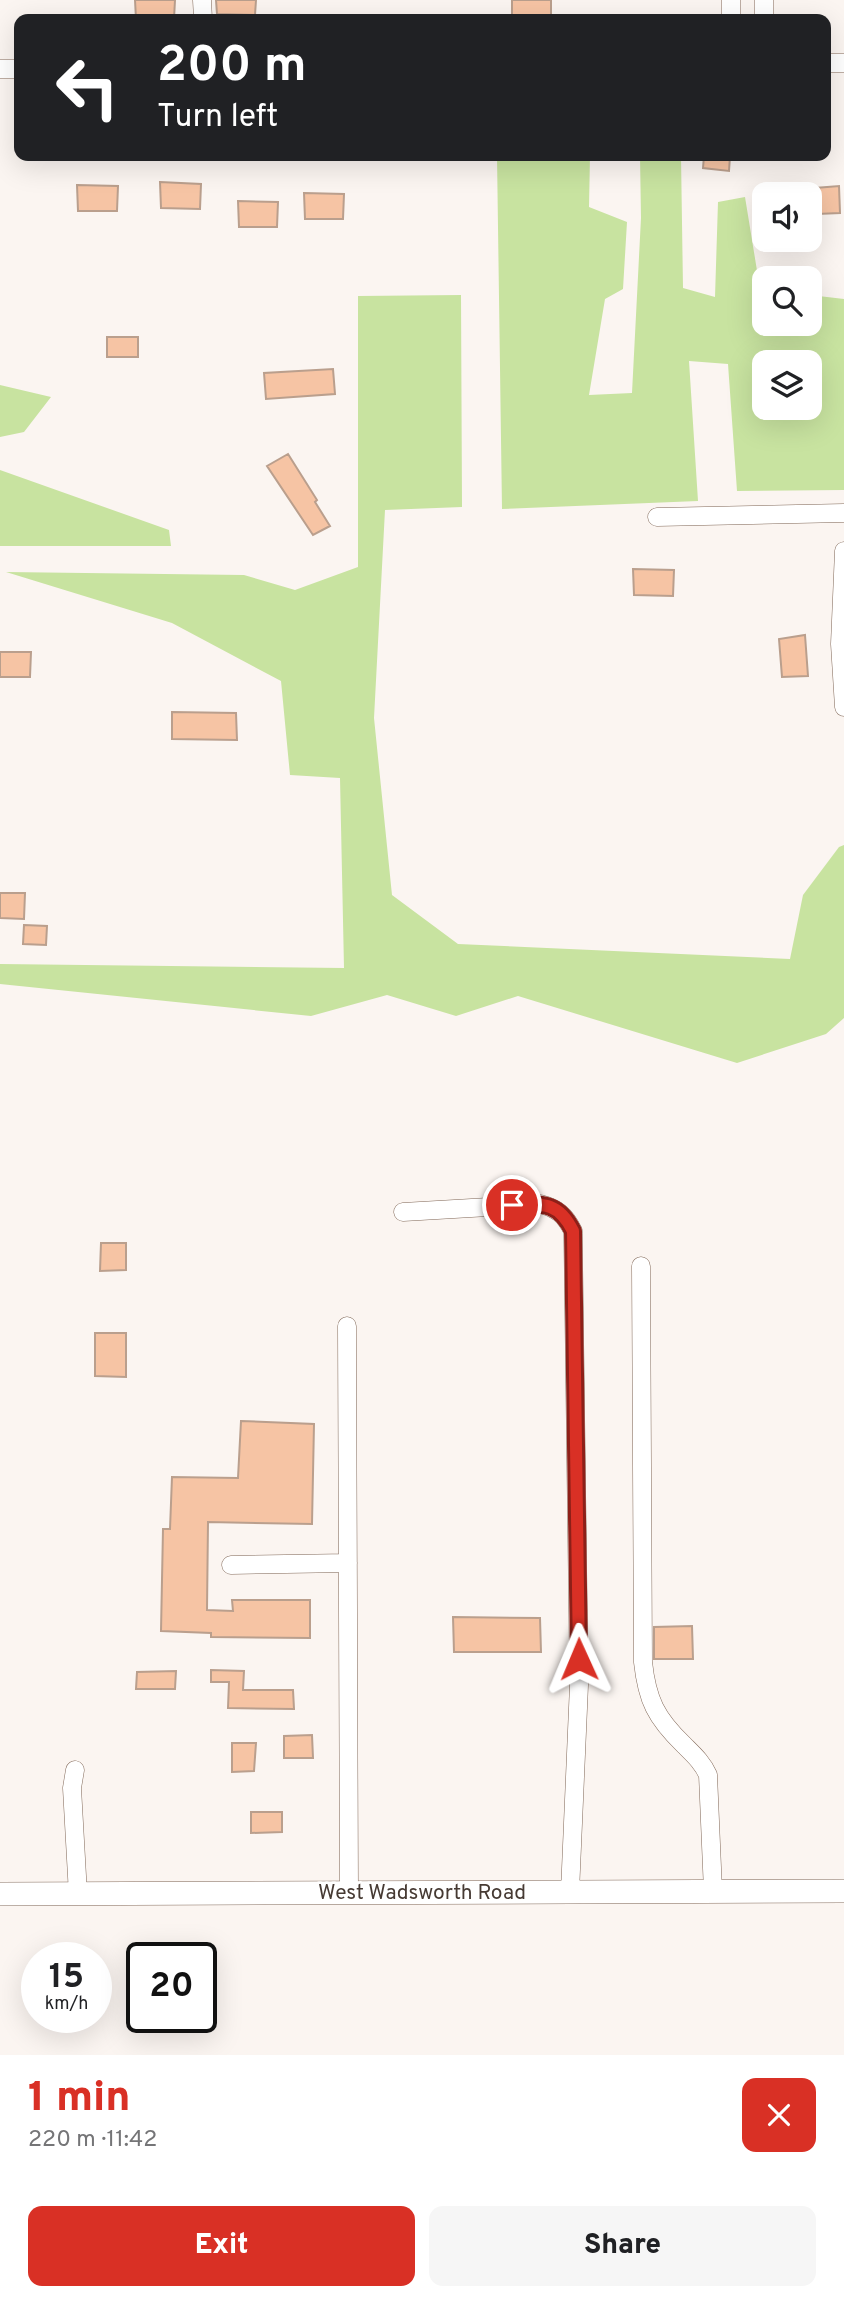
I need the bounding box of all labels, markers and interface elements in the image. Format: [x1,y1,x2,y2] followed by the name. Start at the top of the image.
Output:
[157,37,307,99] text: 200 m
[42,42,133,133] icon: left
[157,98,278,138] text: Turn left
[752,182,822,420] map controls
[752,182,822,252] button: sound
[752,266,822,336] button: search
[752,350,822,420] button: layers
[482,1175,542,1235] pin
[493,1186,531,1224] icon: arrive
[542,1622,616,1696] position arrow
[318,1880,526,1907] street label: West Wadsworth Road
[126,1942,217,2033] speed limit sign: 20
[49,1956,84,2000] text: 15
[45,1993,88,2016] text: km/h
[28,2073,131,2126] text: 1 min
[742,2078,816,2152] button: close
[28,2126,157,2155] text: 220 m · 11:42
[28,2206,415,2286] button: Exit
[429,2206,816,2286] button: Share

